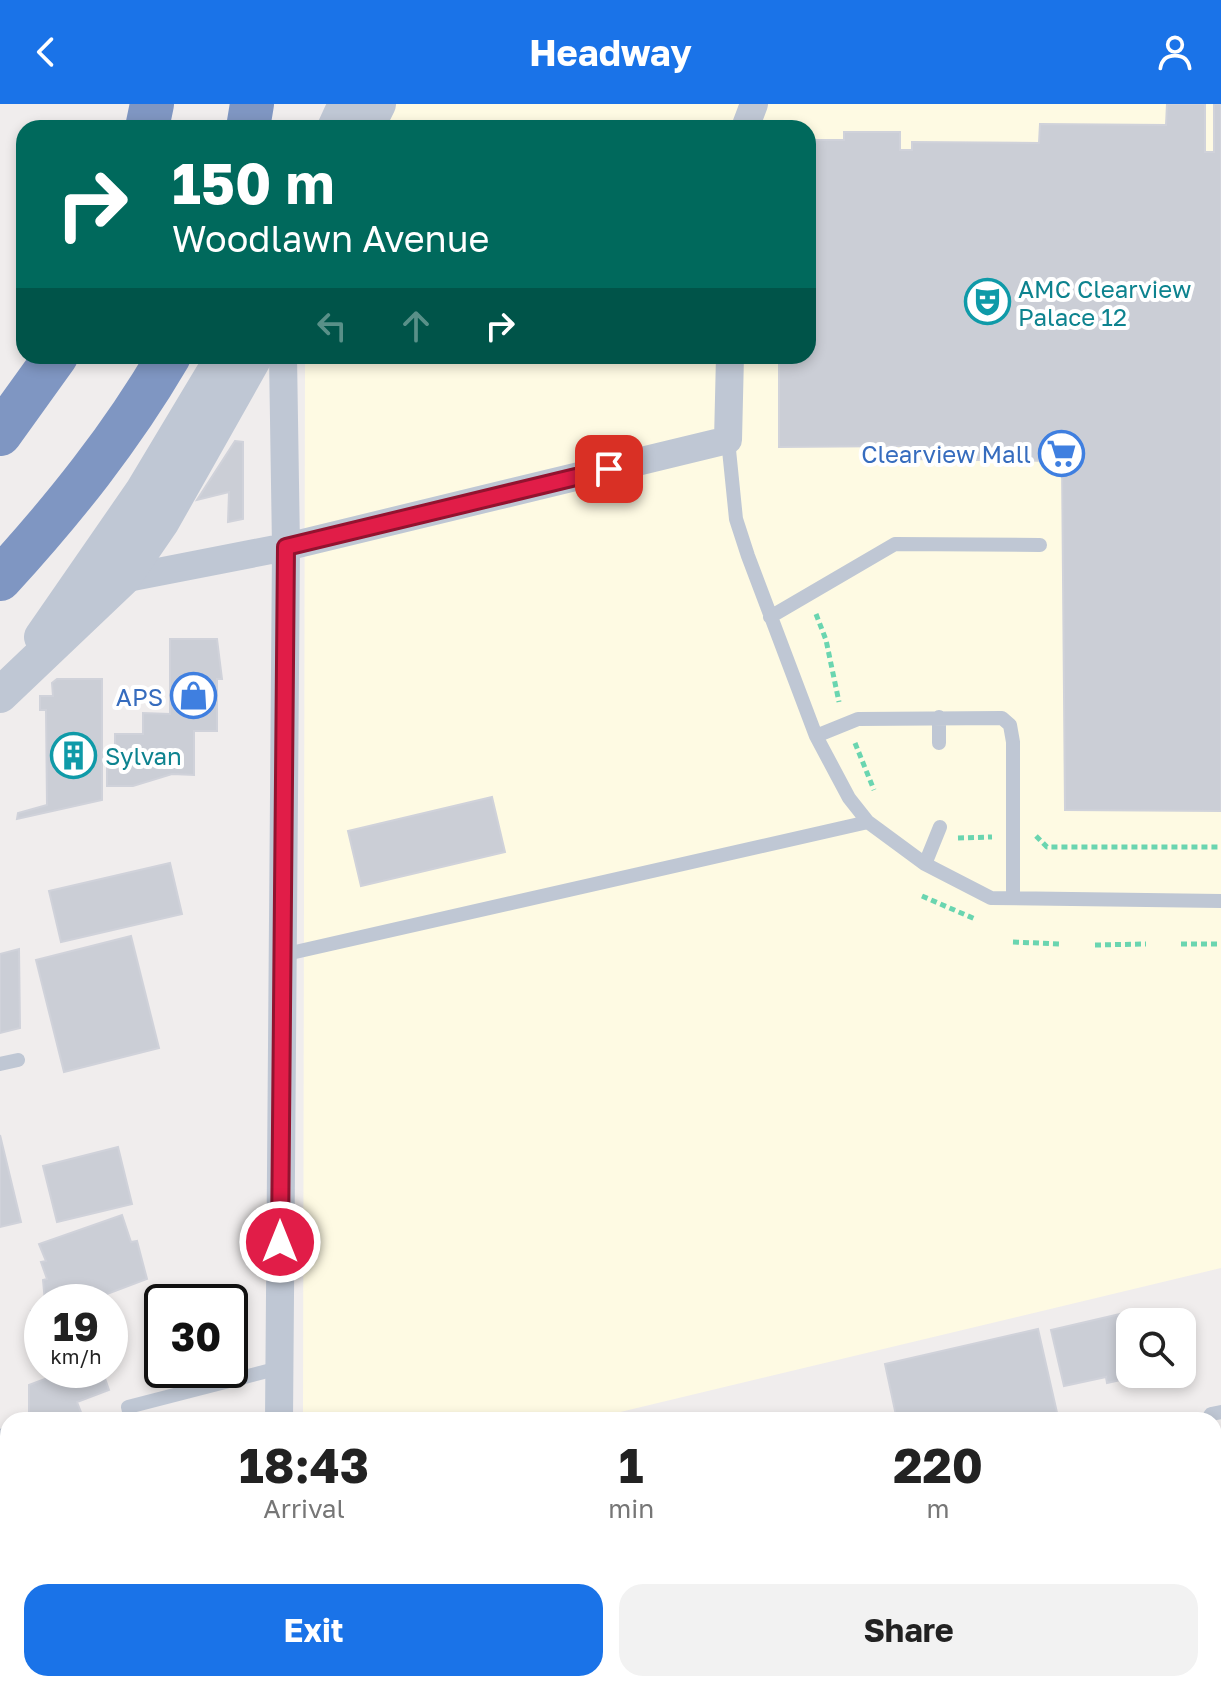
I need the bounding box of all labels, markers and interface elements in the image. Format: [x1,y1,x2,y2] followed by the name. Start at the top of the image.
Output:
[24,30,68,74] icon: back
[1153,30,1197,74] icon: person
[529,31,692,74] text: Headway
[172,149,334,216] text: 150 m
[40,152,144,256] icon: right
[172,217,489,260] text: Woodlawn Avenue
[1018,274,1191,331] place label: AMC Clearview Palace 12
[963,278,1011,326] theatre icon: AMC Clearview Palace 12
[310,304,354,348] icon: left
[394,304,438,348] icon: ahead
[478,304,522,348] icon: right
[1038,429,1086,477] supermarket icon: Clearview Mall
[575,435,643,503] pin
[861,439,1031,468] place label: Clearview Mall
[587,447,631,491] icon: arrive
[170,672,218,720] shop icon: APS
[116,682,163,711] place label: APS
[50,731,98,779] building icon: Sylvan
[105,741,182,770] place label: Sylvan
[238,1200,322,1284] position arrow
[144,1284,248,1388] speed limit sign: 30
[53,1302,99,1350] text: 19
[1116,1308,1196,1388] map controls
[1116,1308,1196,1388] button: search
[51,1344,101,1368] text: km/h
[239,1436,369,1494] text: 18:43
[619,1436,644,1494] text: 1
[893,1436,983,1494] text: 220
[263,1493,345,1524] text: Arrival
[608,1493,654,1524] text: min
[927,1493,950,1524] text: m
[24,1584,603,1676] button: Exit
[619,1584,1198,1676] button: Share

